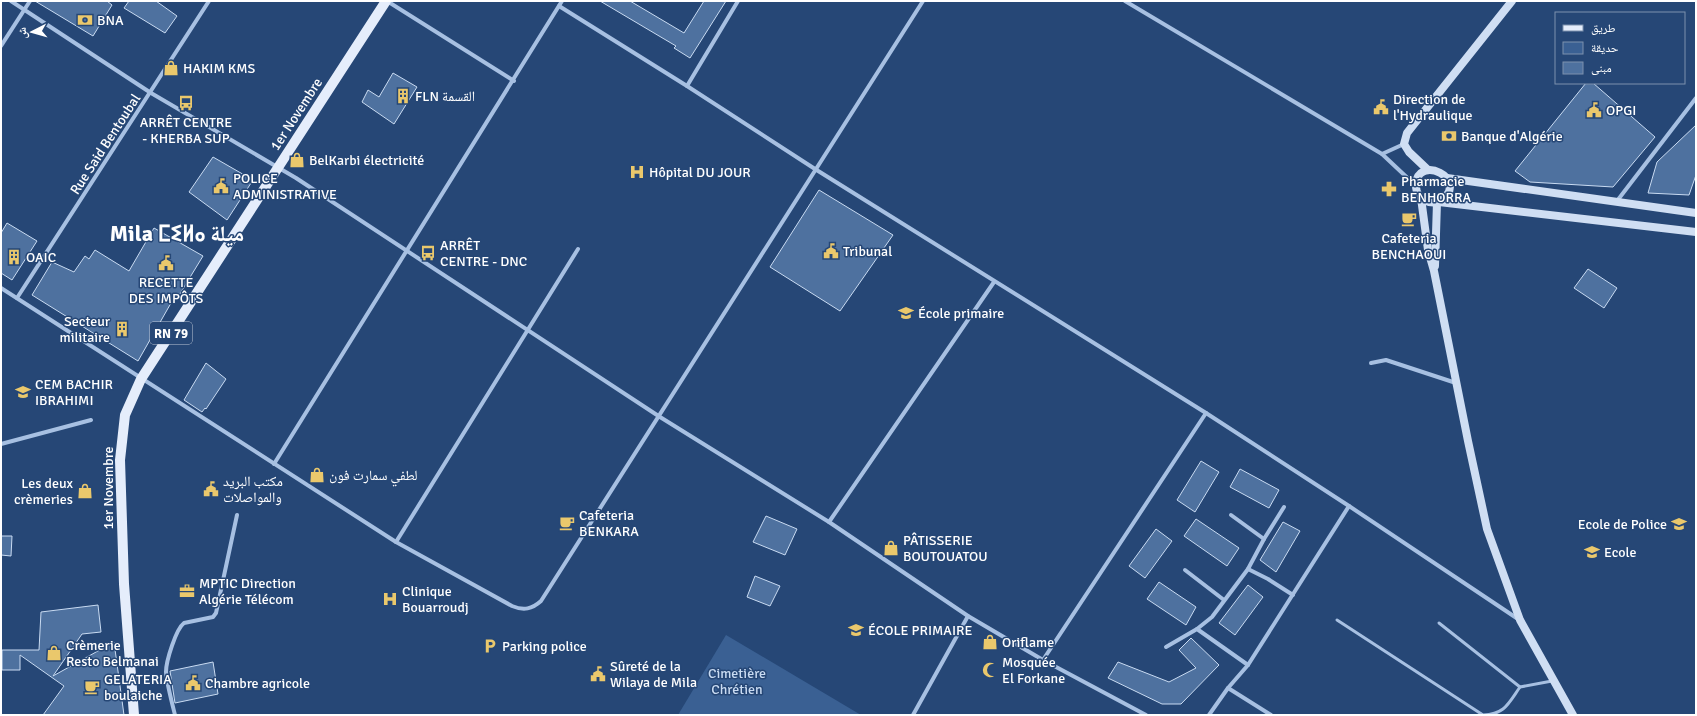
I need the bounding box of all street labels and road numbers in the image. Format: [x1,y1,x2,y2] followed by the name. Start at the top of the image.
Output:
[267,75,326,154] street label: 1er Novembre
[67,91,144,198] street label: Rue Said Bentoubal
[150,322,192,344] road number: RN 79
[100,446,117,530] street label: 1er Novembre

